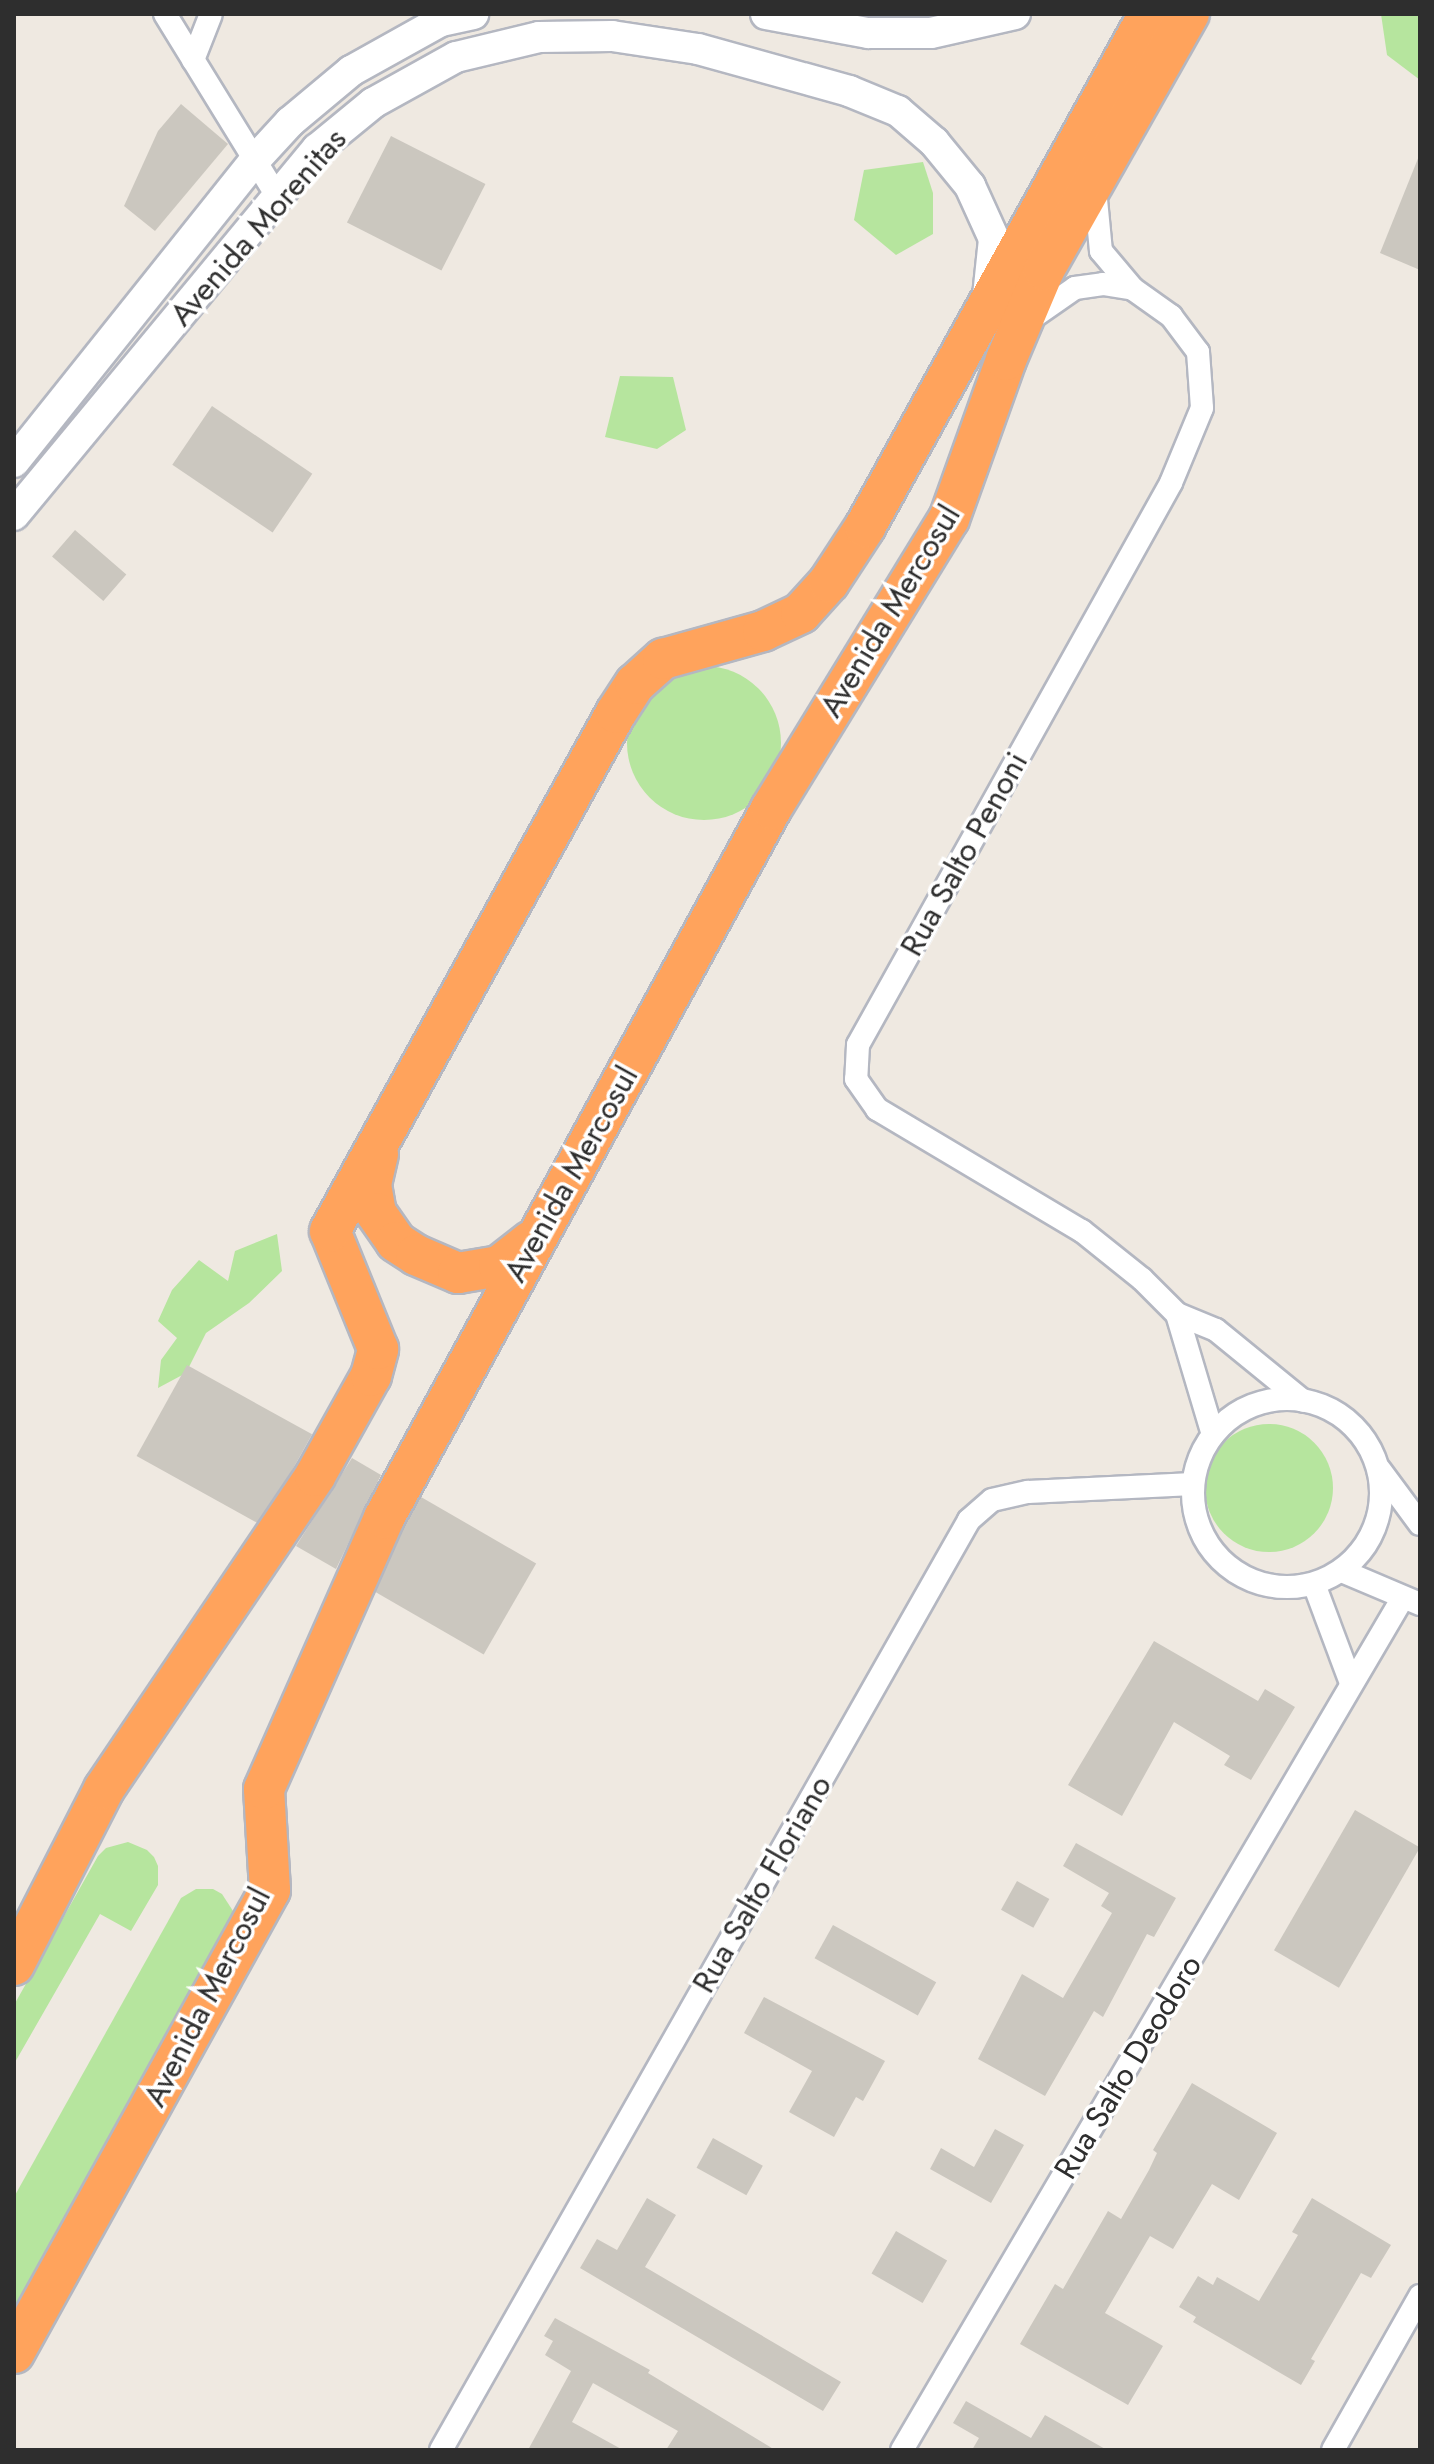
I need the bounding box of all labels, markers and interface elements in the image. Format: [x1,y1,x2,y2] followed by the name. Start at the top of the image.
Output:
[162,120,354,334] street label: Avenida Morenitas
[812,498,968,724] street label: Avenida Mercosul
[892,745,1036,963] street label: Rua Salto Penoni
[496,1059,646,1289] street label: Avenida Mercosul
[684,1769,840,1999] street label: Rua Salto Floriano
[135,1881,279,2113] street label: Avenida Mercosul
[1046,1948,1210,2186] street label: Rua Salto Deodoro

